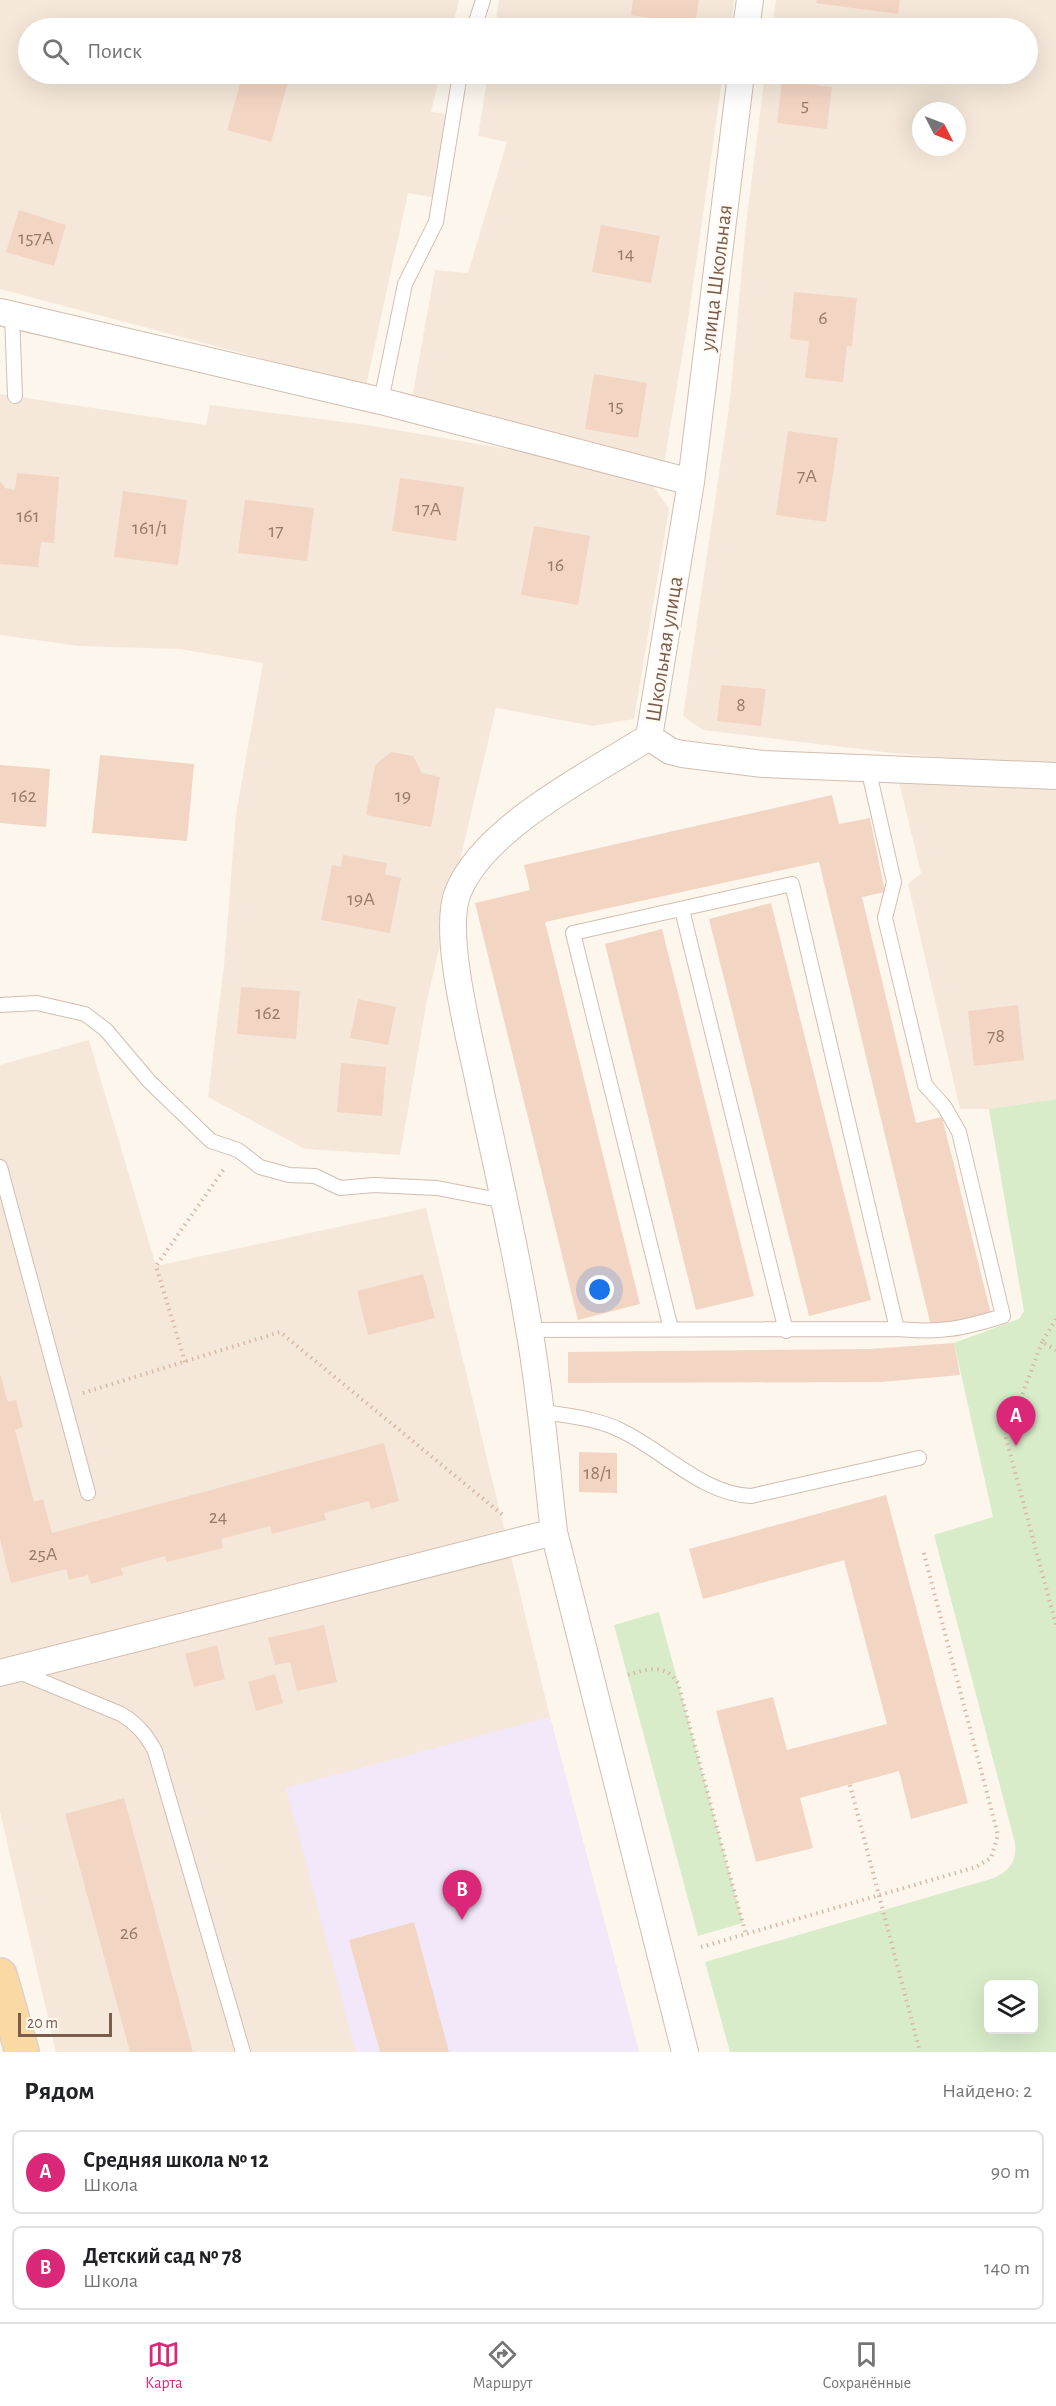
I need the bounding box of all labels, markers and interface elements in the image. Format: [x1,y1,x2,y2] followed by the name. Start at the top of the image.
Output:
[18,18,1038,84] search box
[39,35,72,68] icon: search
[87,40,142,62] text: Поиск
[801,95,809,115] house number: 5
[912,102,966,156] north arrow
[696,203,736,354] street label: улица Школьная
[18,228,54,248] house number: 157А
[618,244,634,264] house number: 14
[818,308,828,328] house number: 6
[608,396,624,416] house number: 15
[797,466,817,486] house number: 7А
[415,499,442,519] house number: 17А
[16,506,40,526] house number: 161
[132,518,168,538] house number: 161/1
[268,521,284,541] house number: 17
[548,555,564,575] house number: 16
[642,574,686,724] street label: Школьная улица
[736,695,746,715] house number: 8
[11,786,37,806] house number: 162
[395,786,411,806] house number: 19
[347,889,375,909] house number: 19А
[255,1003,281,1023] house number: 162
[987,1026,1005,1046] house number: 78
[585,1275,614,1304] your location
[996,1396,1036,1446] pin: A
[584,1463,612,1483] house number: 18/1
[209,1507,227,1527] house number: 24
[28,1544,58,1564] house number: 25А
[442,1870,482,1920] pin: B
[120,1923,138,1943] house number: 26
[984,1980,1038,2034] map controls
[984,1980,1038,2034] button: layers
[18,2010,112,2038] scale bar
[27,2015,58,2031] text: 20 m
[24,2078,95,2104] text: Рядом
[942,2081,1032,2101] text: Найдено: 2
[83,2149,269,2171] text: Средняя школа № 12
[40,2162,52,2182] text: A
[991,2162,1030,2182] text: 90 m
[83,2175,138,2195] text: Школа
[83,2245,242,2267] text: Детский сад № 78
[40,2258,51,2278] text: B
[984,2258,1030,2278] text: 140 m
[83,2271,138,2291] text: Школа
[145,2338,183,2393] tab: Карта
[473,2338,533,2393] tab: Маршрут
[823,2338,911,2393] tab: Сохранённые

